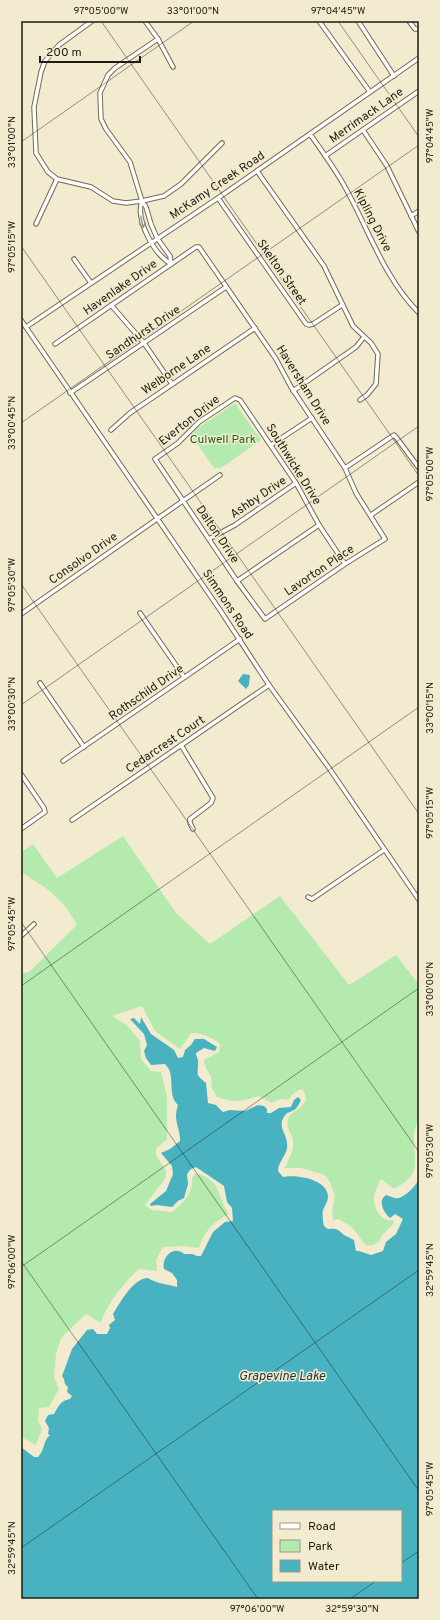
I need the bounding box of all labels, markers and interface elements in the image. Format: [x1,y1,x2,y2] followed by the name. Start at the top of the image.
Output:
[74,5,128,18] text: 97°05'00"W
[167,5,219,18] text: 33°01'00"N
[311,5,365,18] text: 97°04'45"W
[40,38,140,64] scale bar
[46,45,82,61] text: 200 m
[326,84,407,147] street label: Merrimack Lane
[424,109,437,163] text: 97°04'45"W
[6,116,19,168] text: 33°01'00"N
[167,148,268,224] street label: McKamy Creek Road
[349,186,395,255] street label: Kipling Drive
[139,215,147,228] one-way arrow
[6,221,19,273] text: 97°05'15"W
[253,237,310,308] street label: Skelton Street
[80,256,161,319] street label: Havenlake Drive
[103,302,184,364] street label: Sandhurst Drive
[139,341,214,399] street label: Welborne Lane
[272,342,334,429] street label: Haversham Drive
[156,392,223,450] street label: Everton Drive
[6,396,19,450] text: 33°00'45"N
[262,421,324,508] street label: Southwicke Drive
[190,432,256,448] park label: Culwell Park
[424,447,437,501] text: 97°05'00"W
[227,473,290,523] street label: Ashby Drive
[192,503,242,567] street label: Dalton Drive
[46,529,121,588] street label: Consolvo Drive
[282,542,358,600] street label: Lavorton Place
[6,558,19,612] text: 97°05'30"W
[198,567,256,642] street label: Simmons Road
[106,661,187,725] street label: Rothschild Drive
[6,677,19,731] text: 33°00'30"N
[424,682,437,734] text: 33°00'15"N
[123,712,208,777] street label: Cedarcrest Court
[424,787,437,839] text: 97°05'15"W
[6,897,19,951] text: 97°05'45"W
[424,962,437,1016] text: 33°00'00"N
[424,1124,437,1178] text: 97°05'30"W
[6,1235,19,1289] text: 97°06'00"W
[424,1243,437,1297] text: 32°59'45"N
[239,1369,326,1385] water label: Grapevine Lake
[424,1462,437,1516] text: 97°05'45"W
[272,1510,402,1582] legend
[308,1519,336,1535] text: Road
[6,1521,19,1575] text: 32°59'45"N
[308,1539,333,1555] text: Park
[308,1559,340,1575] text: Water
[230,1603,284,1616] text: 97°06'00"W
[325,1603,379,1616] text: 32°59'30"N

